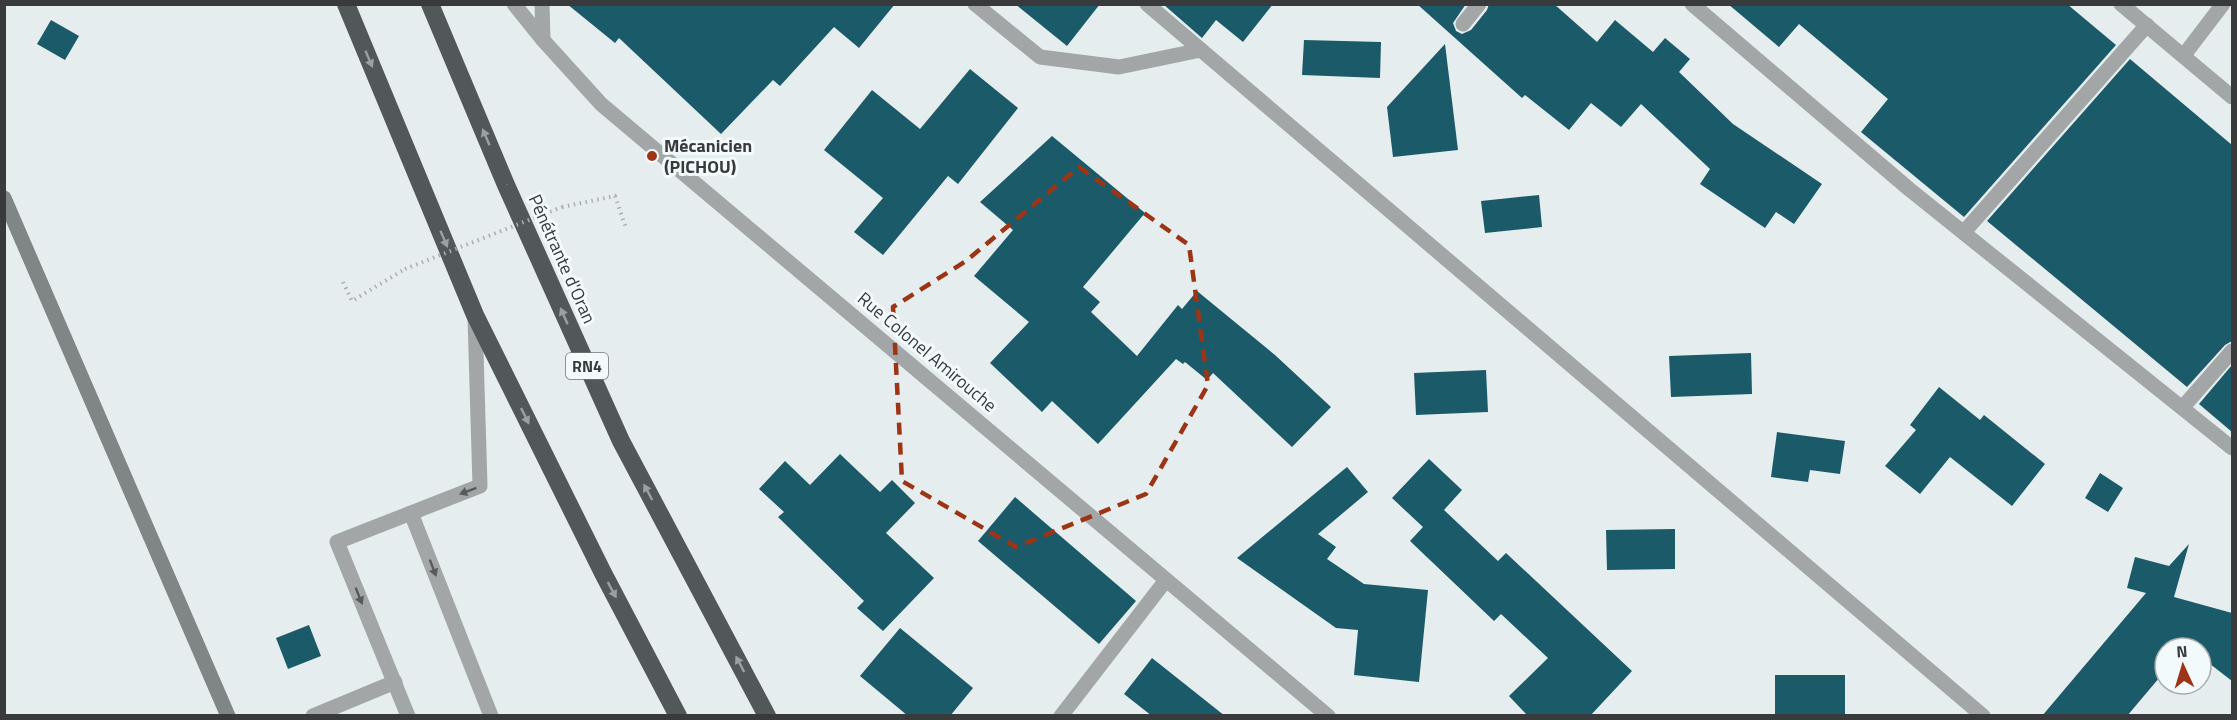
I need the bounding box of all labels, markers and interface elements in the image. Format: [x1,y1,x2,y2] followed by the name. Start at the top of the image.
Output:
[364,50,374,68] one-way arrow
[481,128,491,146] one-way arrow
[664,132,752,180] place label: Mécanicien (PICHOU)
[645,149,659,163] marker: Mécanicien (PICHOU)
[522,190,603,328] street label: Pénétrante d'Oran
[439,230,448,247] one-way arrow
[852,285,1003,418] street label: Rue Colonel Amirouche
[560,307,569,324] one-way arrow
[566,353,608,379] road number: RN4
[520,407,530,424] one-way arrow
[643,483,653,500] one-way arrow
[458,486,476,496] one-way arrow
[428,559,438,577] one-way arrow
[607,582,617,599] one-way arrow
[354,588,364,606] one-way arrow
[2153,636,2213,696] north arrow
[2176,639,2188,663] text: N
[735,655,745,672] one-way arrow

